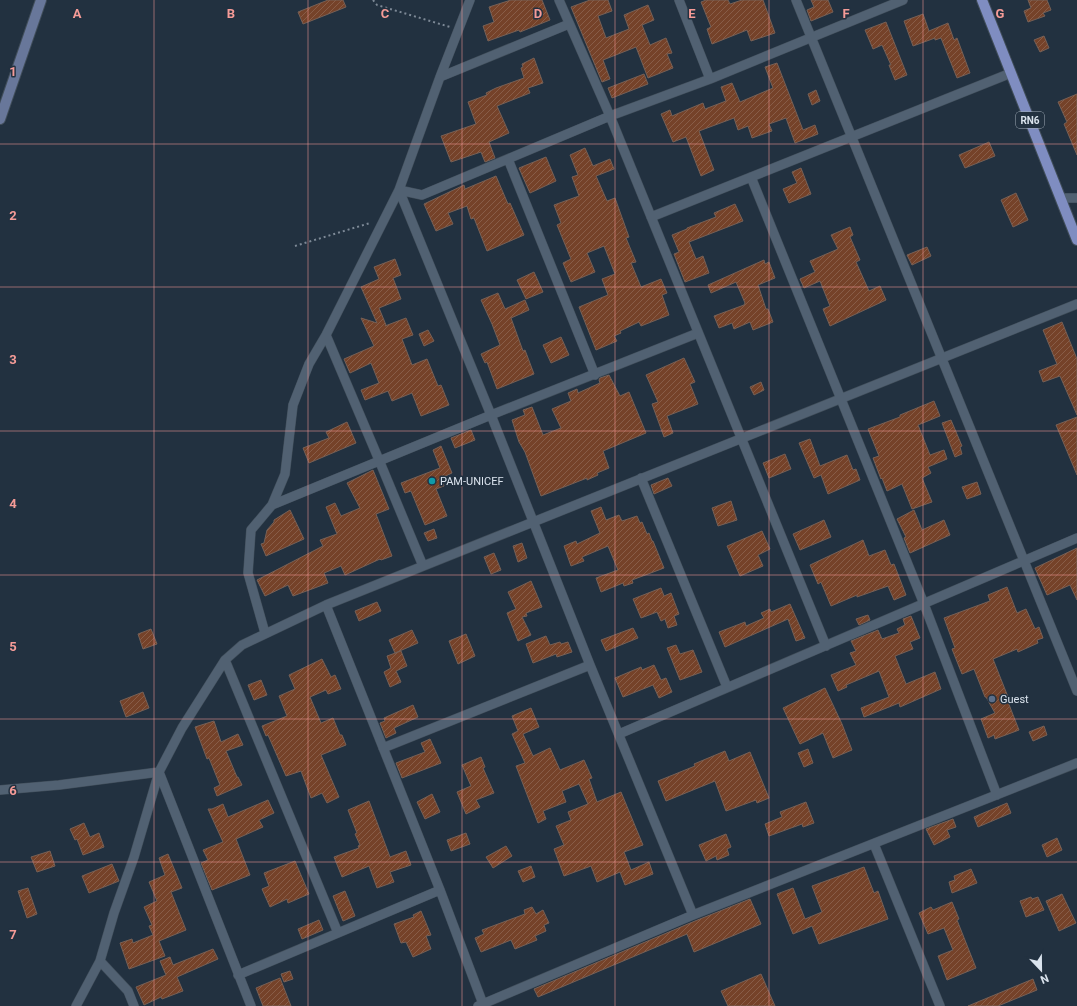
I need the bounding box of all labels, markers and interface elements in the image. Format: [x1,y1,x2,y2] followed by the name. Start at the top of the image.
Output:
[73,6,82,21] text: A
[227,6,235,21] text: B
[381,6,390,21] text: C
[534,6,542,21] text: D
[688,6,696,21] text: E
[842,6,850,21] text: F
[996,6,1005,21] text: G
[9,64,17,79] text: 1
[1016,112,1044,128] road number: RN6
[9,208,17,223] text: 2
[9,352,17,367] text: 3
[440,475,503,488] place label: PAM-UNICEF
[427,476,437,486] marker: PAM-UNICEF
[9,496,17,511] text: 4
[9,639,17,654] text: 5
[1000,693,1029,706] place label: Guest
[987,694,997,704] marker: Guest
[9,783,17,798] text: 6
[9,927,17,942] text: 7
[1021,950,1061,990] north arrow
[1038,971,1051,986] text: N

